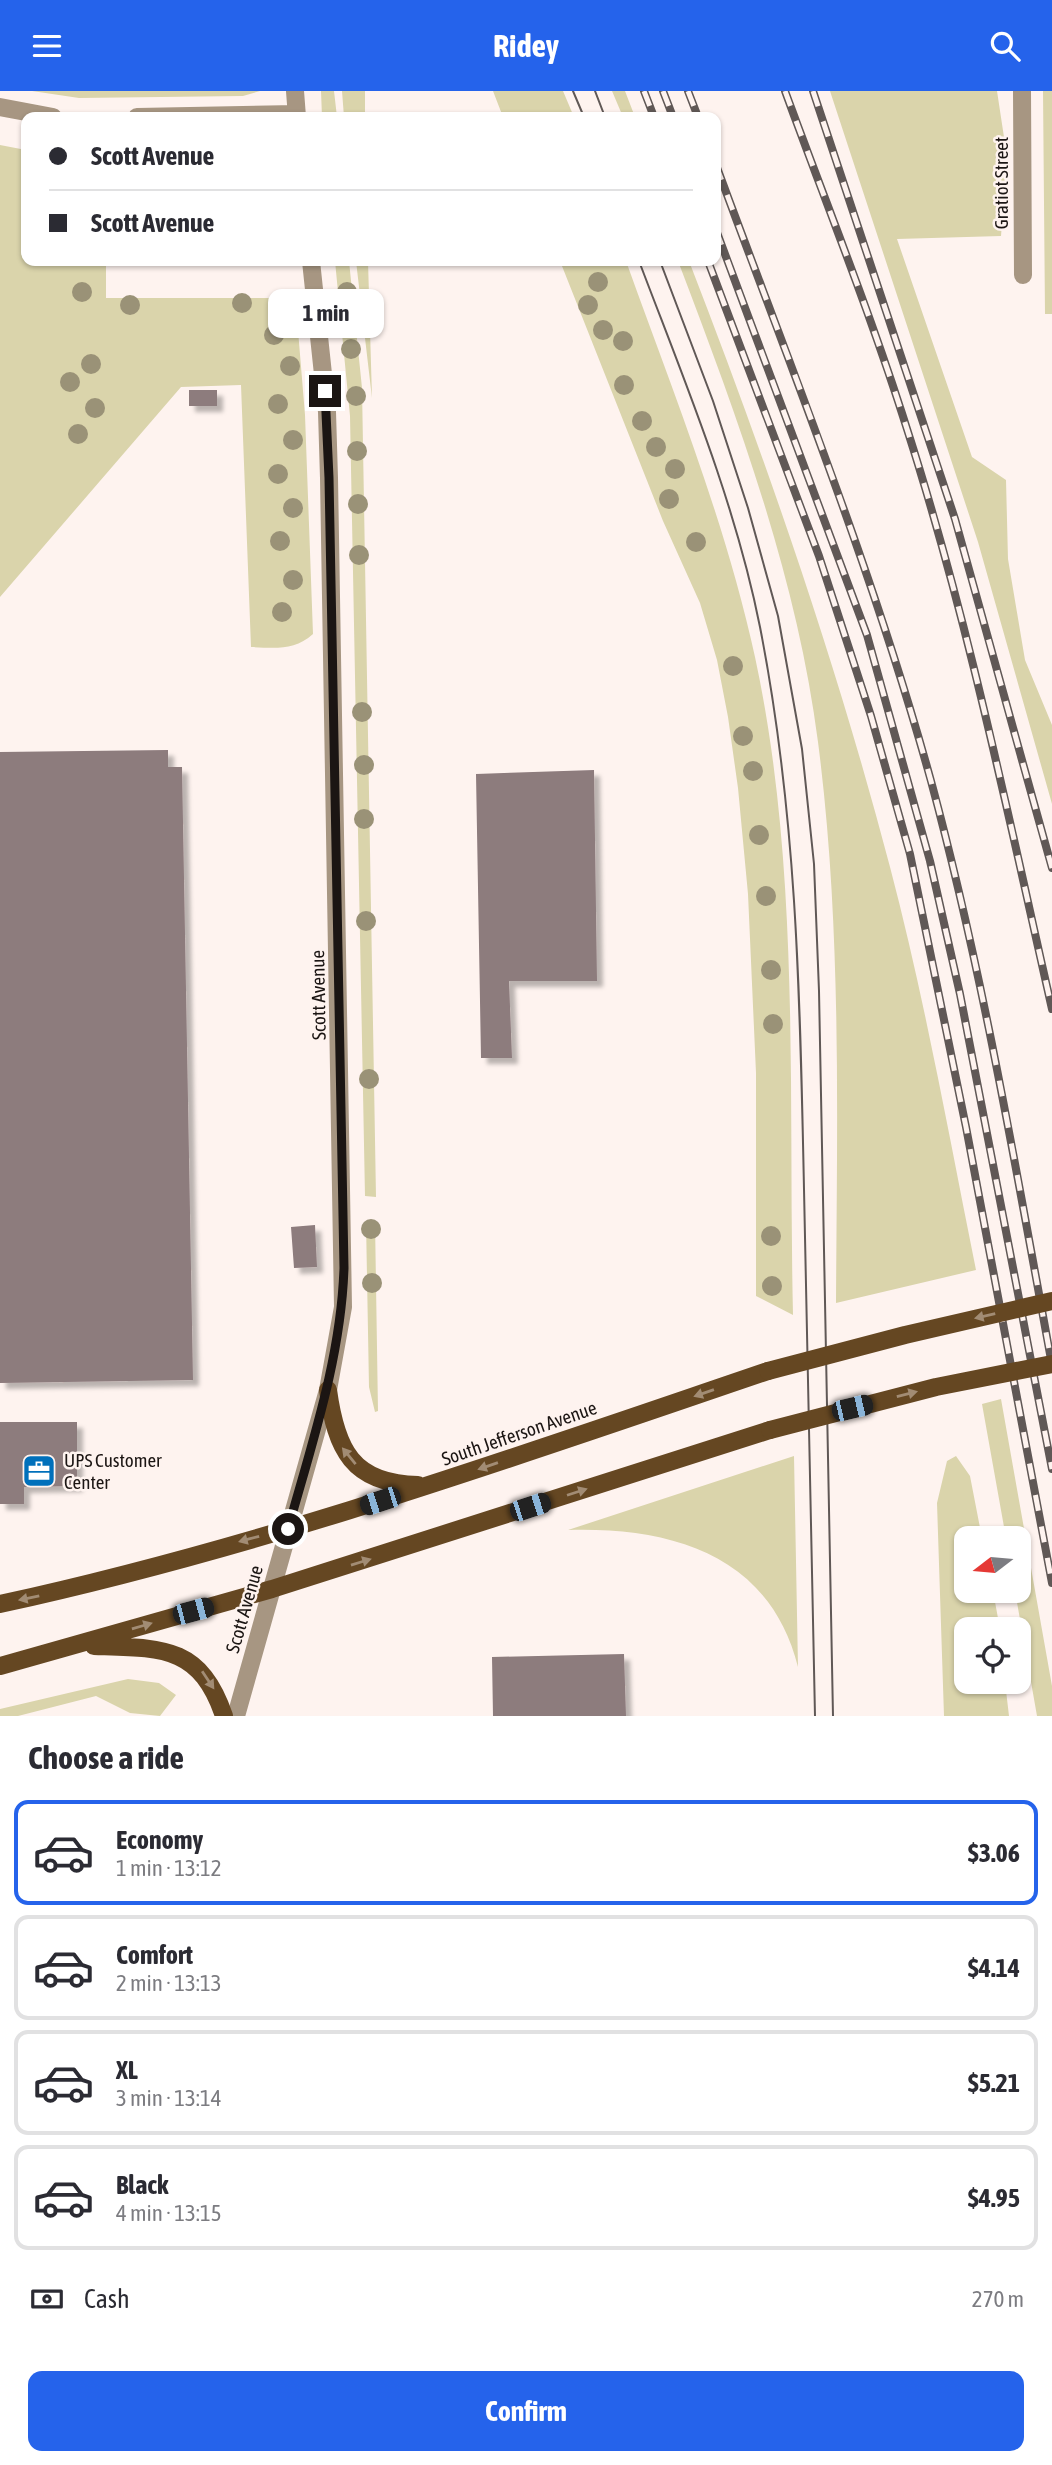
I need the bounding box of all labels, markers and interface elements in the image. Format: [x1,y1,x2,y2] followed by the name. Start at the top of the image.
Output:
[28,27,66,65] icon: menu
[493,27,559,64] text: Ridey
[986,27,1024,65] icon: search
[990,137,1012,229] street label: Gratiot Street
[91,141,214,171] text: Scott Avenue
[91,208,214,238] text: Scott Avenue
[267,289,383,338] callout: 1 min
[303,300,349,326] text: 1 min
[309,375,341,407] route end
[306,950,330,1040] street label: Scott Avenue
[974,1311,996,1322] one-way arrow
[693,1388,714,1399] one-way arrow
[896,1388,918,1399] one-way arrow
[830,1393,875,1423] car
[439,1396,599,1470] street label: South Jefferson Avenue
[341,1447,356,1465] one-way arrow
[64,1449,162,1493] place label: UPS Customer Center
[20,1452,58,1490] office icon: UPS Customer Center
[477,1461,498,1472] one-way arrow
[357,1485,404,1517] car
[567,1486,588,1497] one-way arrow
[507,1491,554,1523] car
[272,1513,304,1545] route start
[954,1526,1031,1603] north arrow
[954,1526,1031,1694] map controls
[238,1535,259,1545] one-way arrow
[350,1556,371,1566] one-way arrow
[221,1563,267,1655] street label: Scott Avenue
[18,1593,40,1604] one-way arrow
[170,1595,217,1627] car
[954,1617,1031,1694] button: locate
[132,1620,154,1631] one-way arrow
[201,1671,215,1689] one-way arrow
[28,1739,184,1776] text: Choose a ride
[32,1821,95,1884] icon: car
[116,1825,203,1855] text: Economy
[968,1838,1020,1868] text: $3.06
[116,1855,222,1881] text: 1 min · 13:12
[32,1936,95,1999] icon: car
[116,1940,193,1970] text: Comfort
[968,1953,1020,1983] text: $4.14
[116,1970,222,1996] text: 2 min · 13:13
[32,2051,95,2114] icon: car
[116,2055,138,2085] text: XL
[968,2068,1020,2098] text: $5.21
[116,2085,222,2111] text: 3 min · 13:14
[32,2166,95,2229] icon: car
[116,2170,168,2200] text: Black
[968,2183,1020,2213] text: $4.95
[116,2200,222,2226] text: 4 min · 13:15
[28,2280,66,2318] icon: cash
[84,2284,130,2314] text: Cash
[972,2286,1024,2312] text: 270 m
[28,2371,1024,2451] button: Confirm

